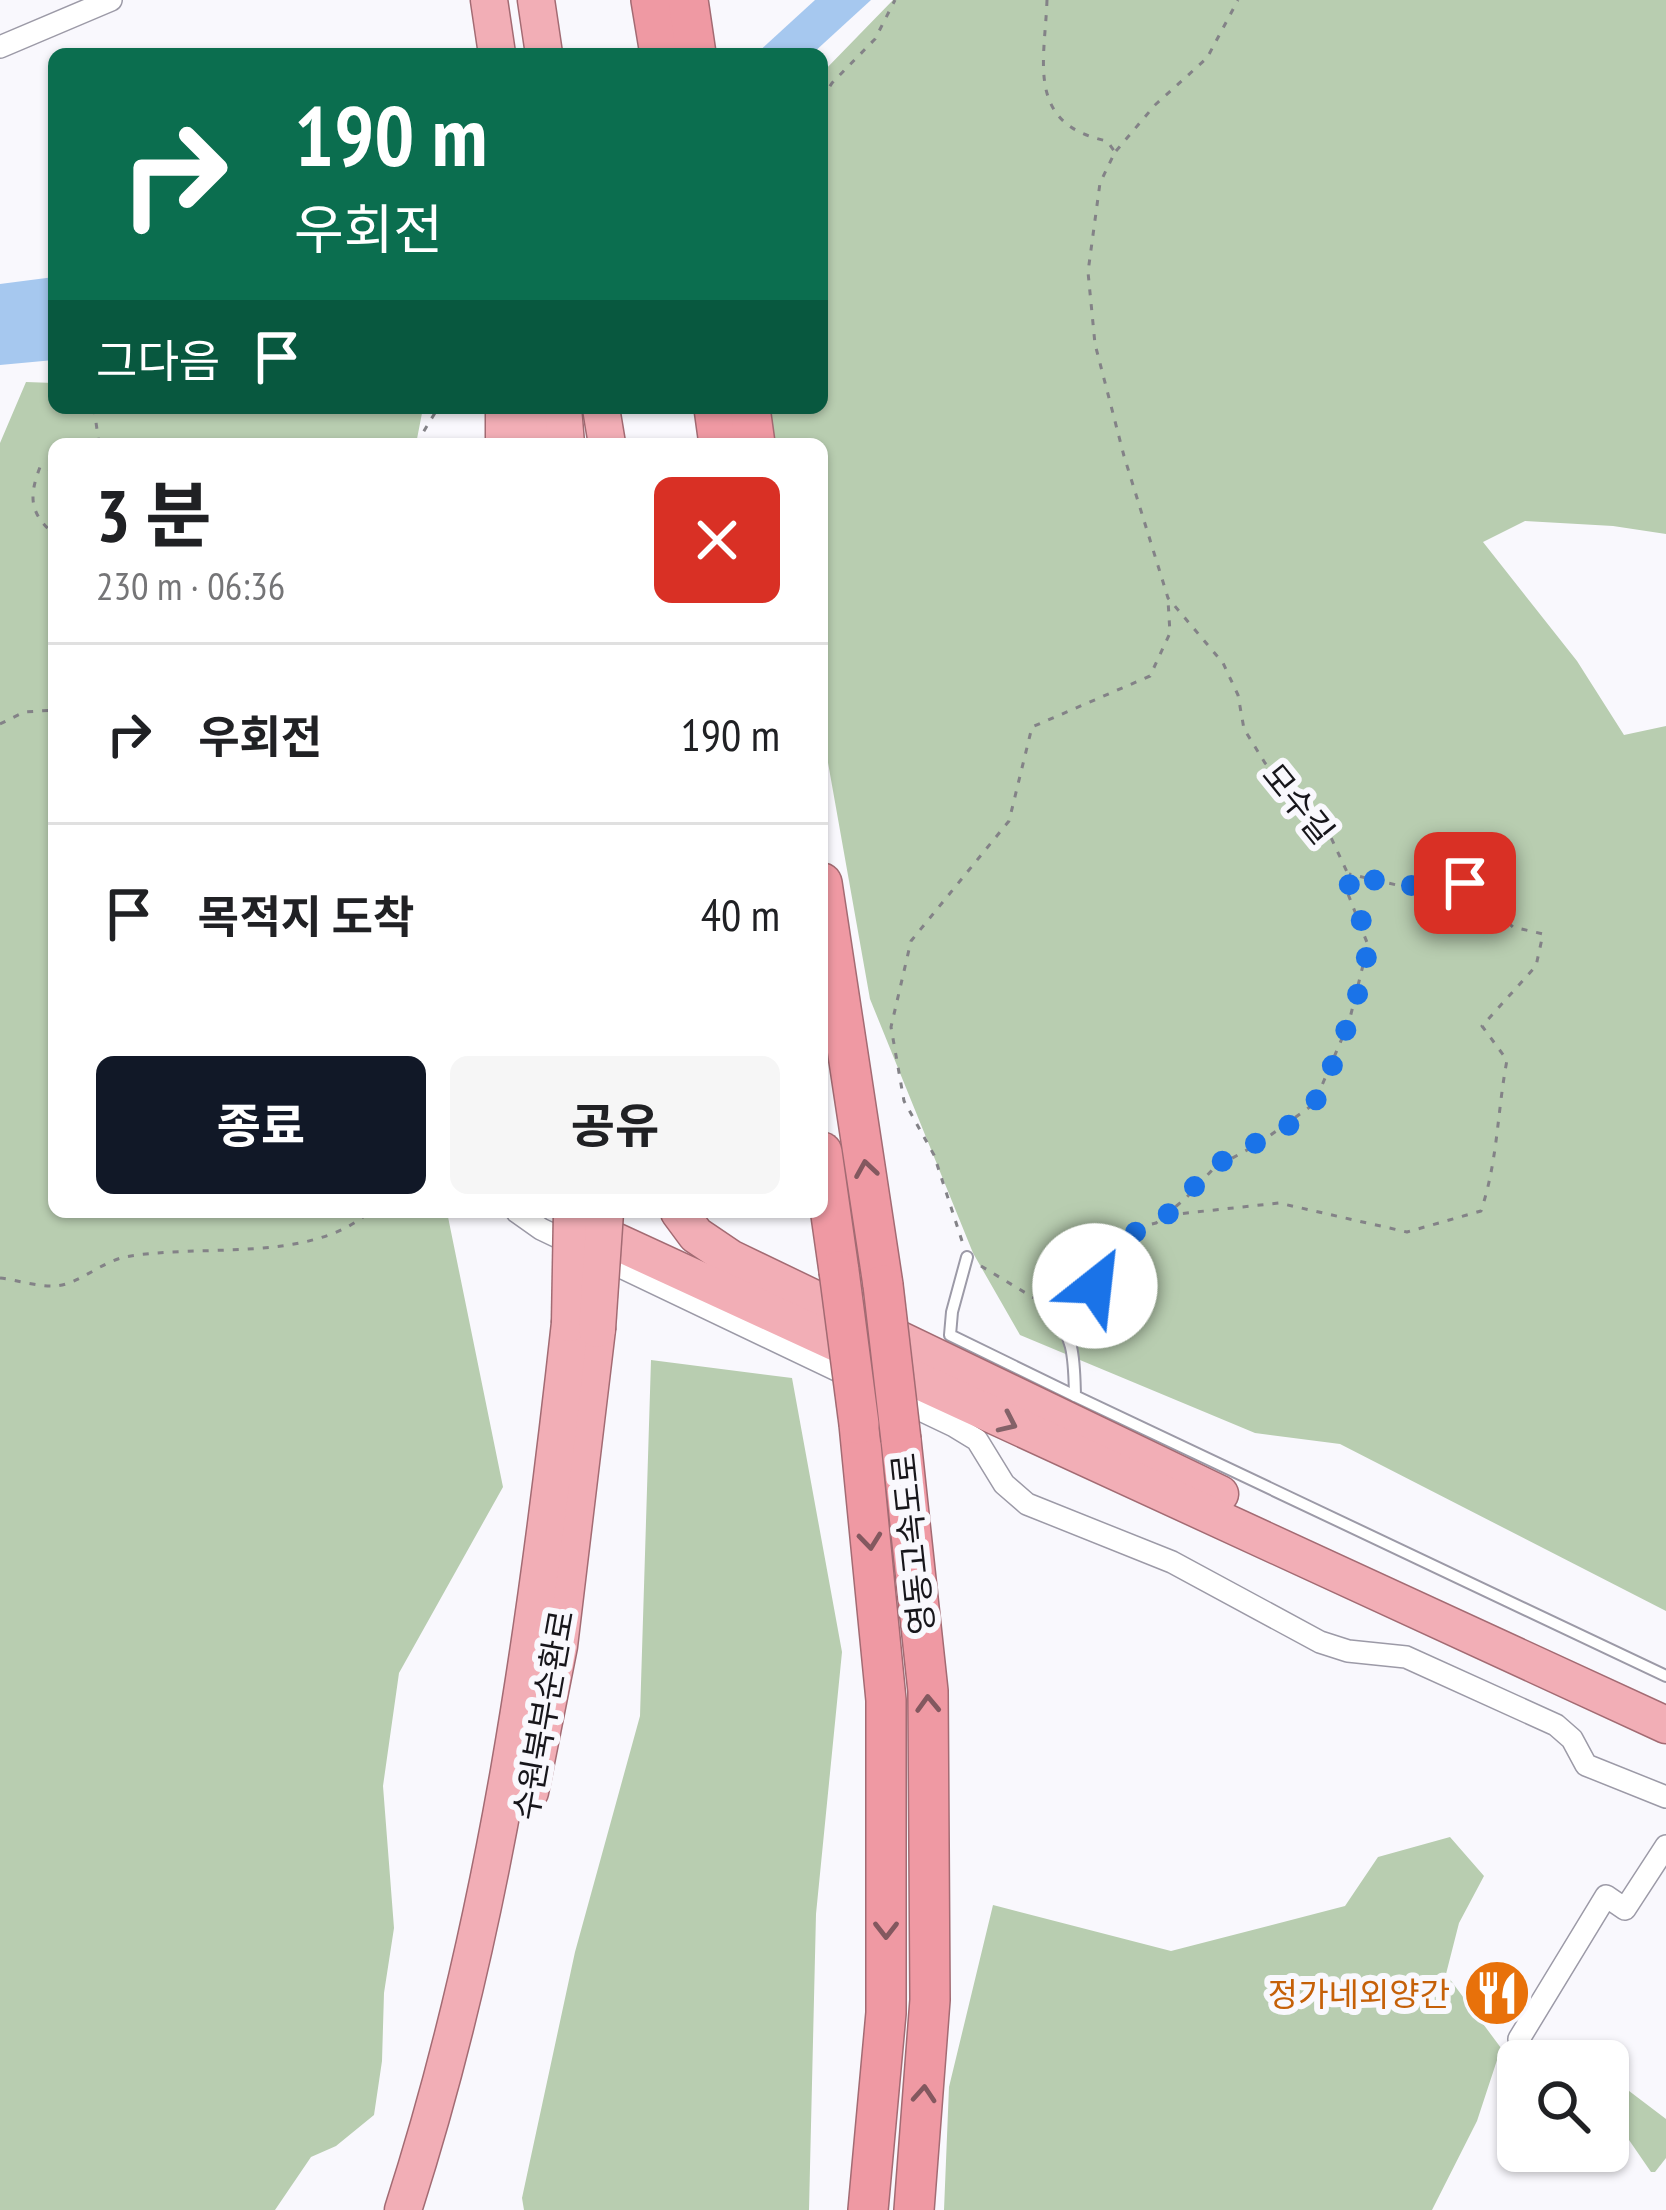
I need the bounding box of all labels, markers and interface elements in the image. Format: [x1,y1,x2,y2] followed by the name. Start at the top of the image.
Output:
[294,80,487,189] text: 190 m
[96,96,252,252] icon: right
[294,194,443,264] text: 우회전
[244,324,310,390] icon: arrive
[96,331,220,389] text: 그다음
[96,468,211,561] text: 3 분
[654,477,780,603] button: close
[96,560,285,611] text: 230 m · 06:36
[96,701,162,767] icon: right
[680,705,780,763] text: 190 m
[198,707,322,765] text: 우회전
[1254,754,1344,852] street label: 모수길
[1414,832,1516,934] pin
[1432,850,1498,916] icon: arrive
[96,881,162,947] icon: arrive
[701,885,780,943] text: 40 m
[198,887,414,945] text: 목적지 도착
[96,1056,426,1194] button: 종료
[450,1056,780,1194] button: 공유
[854,1160,879,1180] one-way arrow
[1032,1223,1158,1349] position arrow
[996,1409,1017,1432] one-way arrow
[881,1451,943,1637] street label: 영동고속도로
[857,1532,882,1551] one-way arrow
[503,1607,583,1823] street label: 수원북부순환로
[915,1694,941,1713] one-way arrow
[873,1922,899,1940] one-way arrow
[1462,1958,1532,2028] restaurant icon: 정가네외양간
[1268,1972,1450,2015] place label: 정가네외양간
[1497,2040,1629,2172] map controls
[1497,2040,1629,2172] button: search
[911,2084,937,2103] one-way arrow

